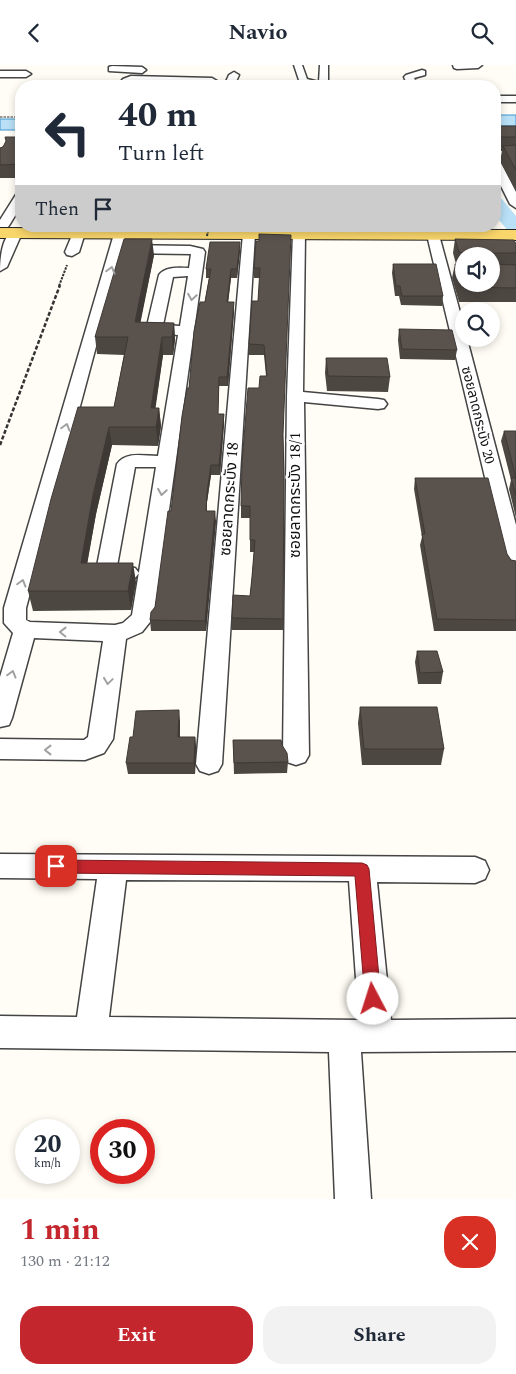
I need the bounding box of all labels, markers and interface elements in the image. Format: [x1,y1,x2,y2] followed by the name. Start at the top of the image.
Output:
[228,16,288,49] text: Navio
[20,19,48,47] icon: back
[468,19,496,47] icon: search
[118,89,198,142] text: 40 m
[35,100,100,165] icon: left
[118,137,204,170] text: Turn left
[35,195,79,224] text: Then
[89,195,117,223] icon: arrive
[455,247,500,347] map controls
[455,247,500,292] button: sound
[105,267,115,275] one-way arrow
[187,292,197,301] one-way arrow
[455,302,500,347] button: search
[456,364,500,466] street label: ซอยลาดกระบัง 20
[61,423,71,431] one-way arrow
[283,432,307,558] street label: ซอยลาดกระบัง 18/1
[213,441,245,557] street label: ซอยลาดกระบัง 18
[157,488,168,496] one-way arrow
[17,579,27,587] one-way arrow
[59,627,66,637] one-way arrow
[7,671,17,679] one-way arrow
[104,677,114,686] one-way arrow
[43,745,51,755] one-way arrow
[35,845,77,887] pin
[42,852,70,880] icon: arrive
[346,972,398,1024] position arrow
[90,1119,155,1184] speed limit sign: 30
[33,1126,62,1164] text: 20
[34,1154,61,1173] text: km/h
[20,1207,100,1253] text: 1 min
[444,1216,496,1268] button: close
[20,1249,110,1273] text: 130 m · 21:12
[20,1306,253,1364] button: Exit
[263,1306,496,1364] button: Share

